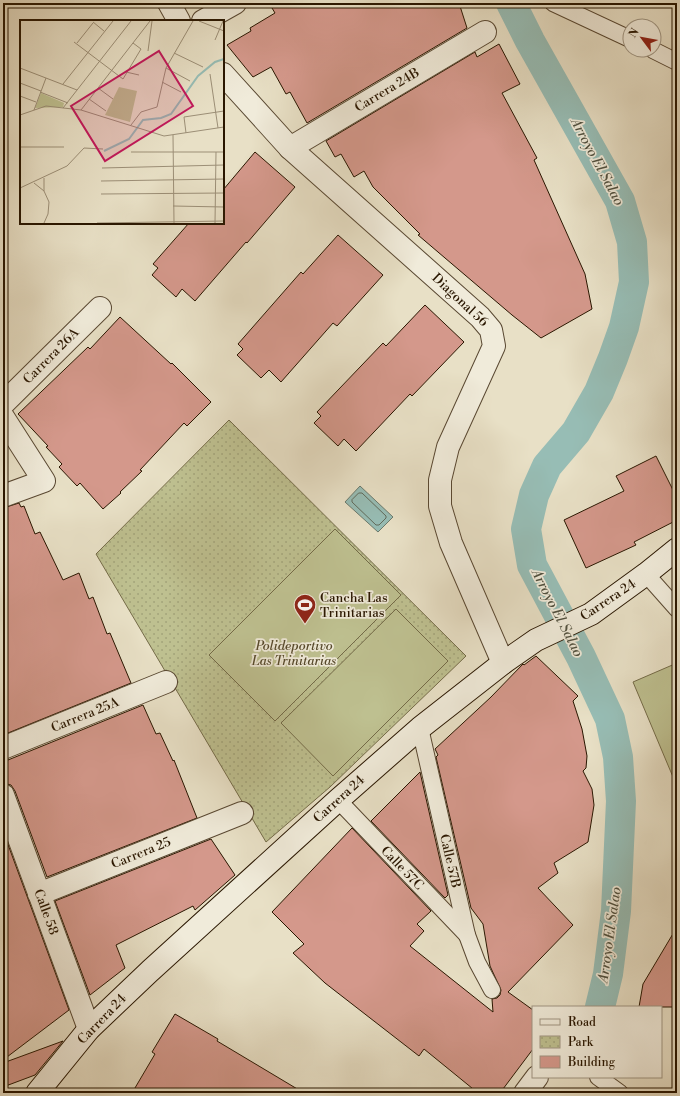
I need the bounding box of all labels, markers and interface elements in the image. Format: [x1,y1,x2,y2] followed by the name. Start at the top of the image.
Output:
[622,18,662,58] north arrow
[20,20,224,224] inset map
[626,26,643,41] text: N
[352,64,422,116] street label: Carrera 24B
[565,113,628,209] water label: Arroyo El Salao
[429,270,491,330] street label: Diagonal 56
[20,324,83,387] street label: Carrera 26A
[526,564,587,660] water label: Arroyo El Salao
[577,575,639,624] street label: Carrera 24
[320,590,388,621] place label: Cancha Las Trinitarias
[292,592,318,625] sports icon: Cancha Las Trinitarias
[251,638,336,669] park label: Polideportivo Las Trinitarias
[49,694,122,736] street label: Carrera 25A
[310,772,368,826] street label: Carrera 24
[436,832,464,890] street label: Calle 57B
[109,834,173,872] street label: Carrera 25
[377,843,427,893] street label: Calle 57C
[594,886,626,986] water label: Arroyo El Salao
[30,887,62,937] street label: Calle 58
[74,990,130,1047] street label: Carrera 24
[532,1006,662,1078] legend
[568,1015,596,1030] text: Road
[568,1035,594,1050] text: Park
[567,1055,616,1070] text: Building

